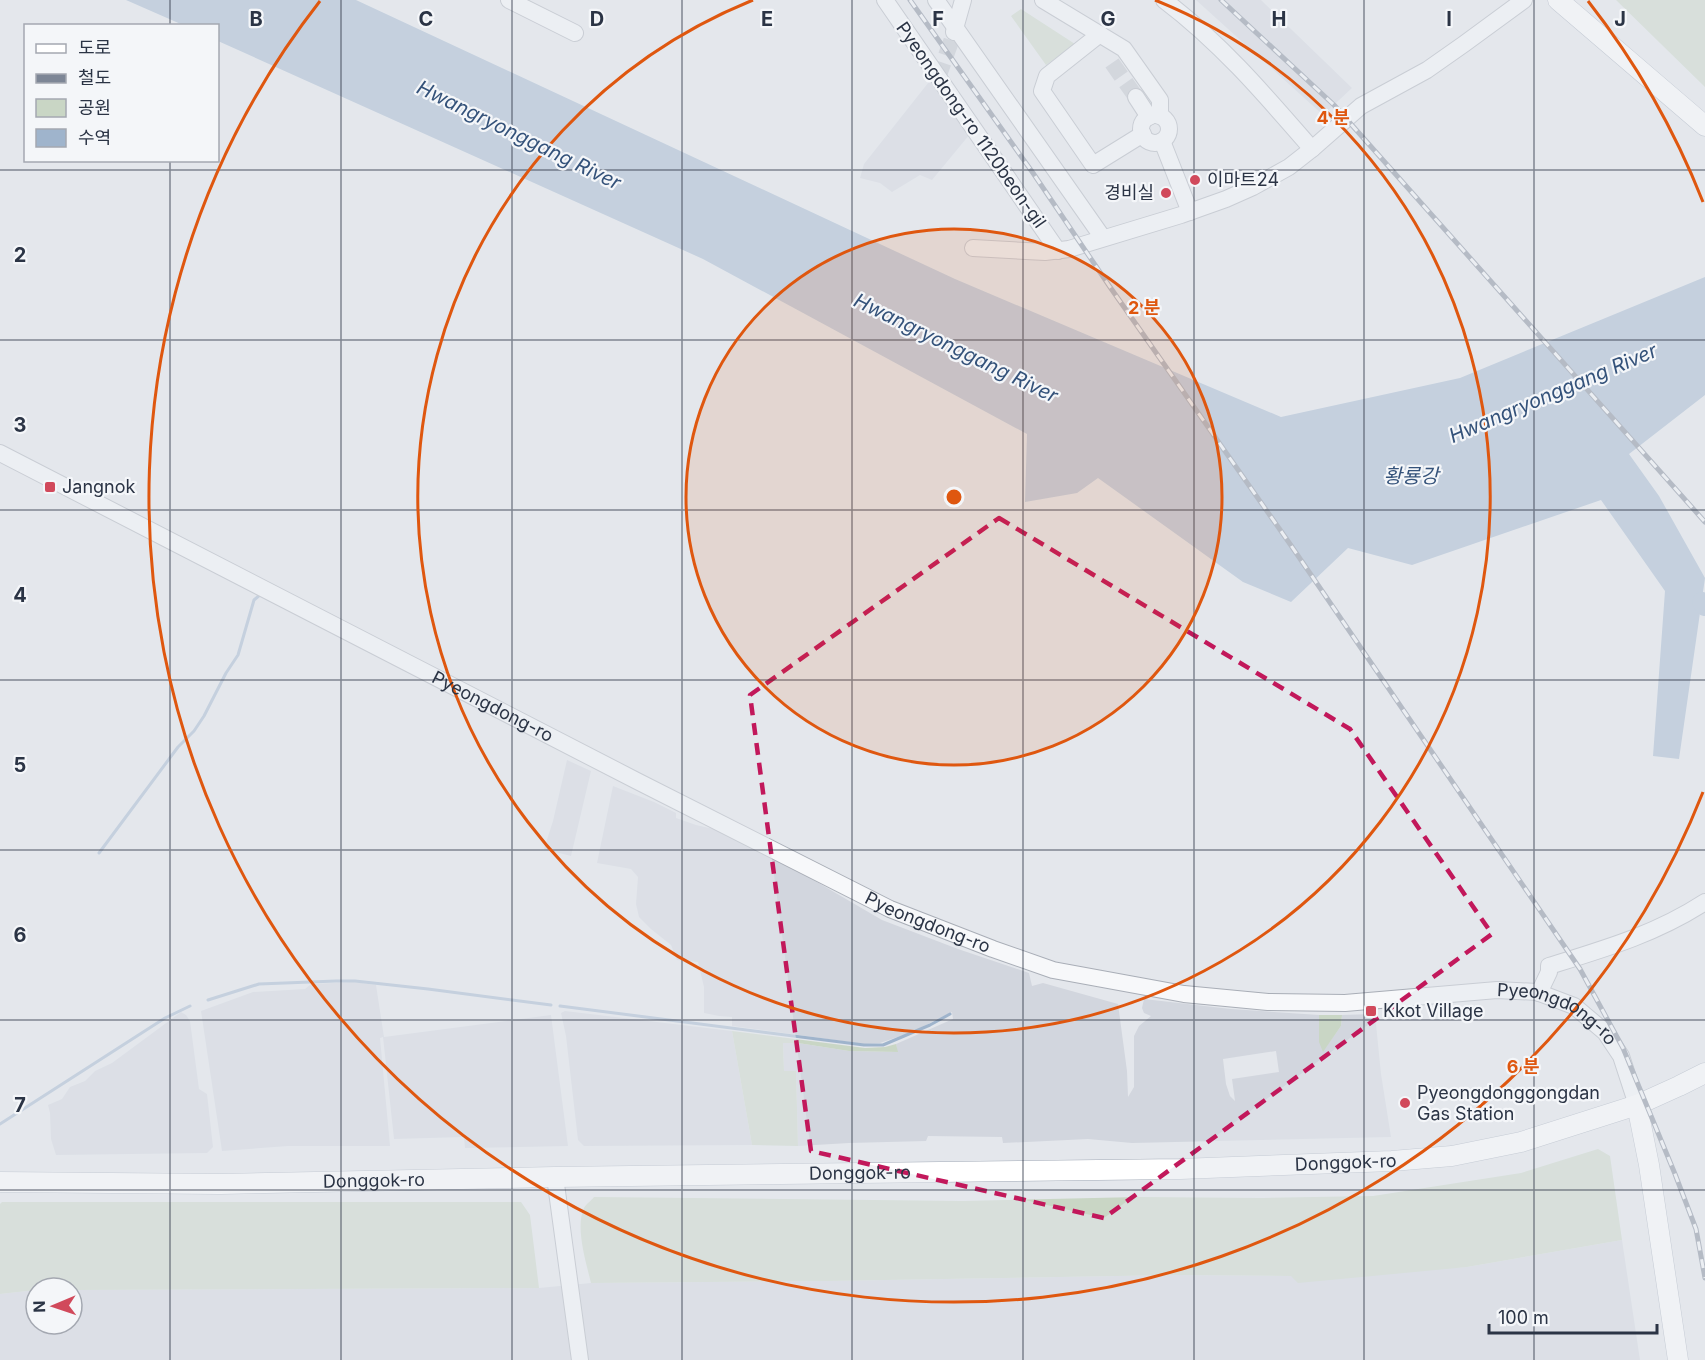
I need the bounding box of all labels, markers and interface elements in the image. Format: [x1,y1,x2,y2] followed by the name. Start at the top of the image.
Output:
[249,7,263,31] text: B
[419,7,433,31] text: C
[590,7,604,31] text: D
[761,7,773,31] text: E
[932,7,944,31] text: F
[1100,7,1116,31] text: G
[1272,7,1286,31] text: H
[1446,7,1452,31] text: I
[1614,7,1626,31] text: J
[892,18,1051,232] street label: Pyeongdong-ro 1120beon-gil
[24,24,219,162] legend
[78,37,111,58] text: 도로
[78,67,111,88] text: 철도
[413,75,625,195] water label: Hwangryonggang River
[78,97,111,118] text: 공원
[1317,107,1350,128] text: 4 분
[78,127,111,148] text: 수역
[1207,169,1279,190] place label: 이마트24
[1188,173,1202,187] marker: 이마트24
[1104,182,1154,203] place label: 경비실
[1159,186,1173,200] marker: 경비실
[14,243,26,267] text: 2
[850,288,1062,408] water label: Hwangryonggang River
[1128,297,1161,318] text: 2 분
[1445,338,1661,448] water label: Hwangryonggang River
[14,413,26,437] text: 3
[1383,464,1441,488] water label: 황룡강
[62,476,135,497] place label: Jangnok
[43,480,57,494] marker: Jangnok
[944,487,964,507] centre of rings
[13,583,27,607] text: 4
[429,666,557,746] street label: Pyeongdong-ro
[14,753,26,777] text: 5
[862,887,993,957] street label: Pyeongdong-ro
[14,923,27,947] text: 6
[1497,979,1622,1049] street label: Pyeongdong-ro
[1383,1000,1483,1021] place label: Kkot Village
[1364,1004,1378,1018] marker: Kkot Village
[1507,1056,1540,1077] text: 6 분
[1417,1082,1600,1124] place label: Pyeongdonggongdan Gas Station
[14,1093,26,1117] text: 7
[1398,1096,1412,1110] marker: Pyeongdonggongdan Gas Station
[1294,1150,1397,1175] street label: Donggok-ro
[809,1161,911,1184] street label: Donggok-ro
[323,1169,425,1192] street label: Donggok-ro
[24,1276,84,1336] north arrow
[1489,1297,1657,1335] scale bar
[29,1300,49,1313] text: N
[1498,1307,1549,1328] text: 100 m

